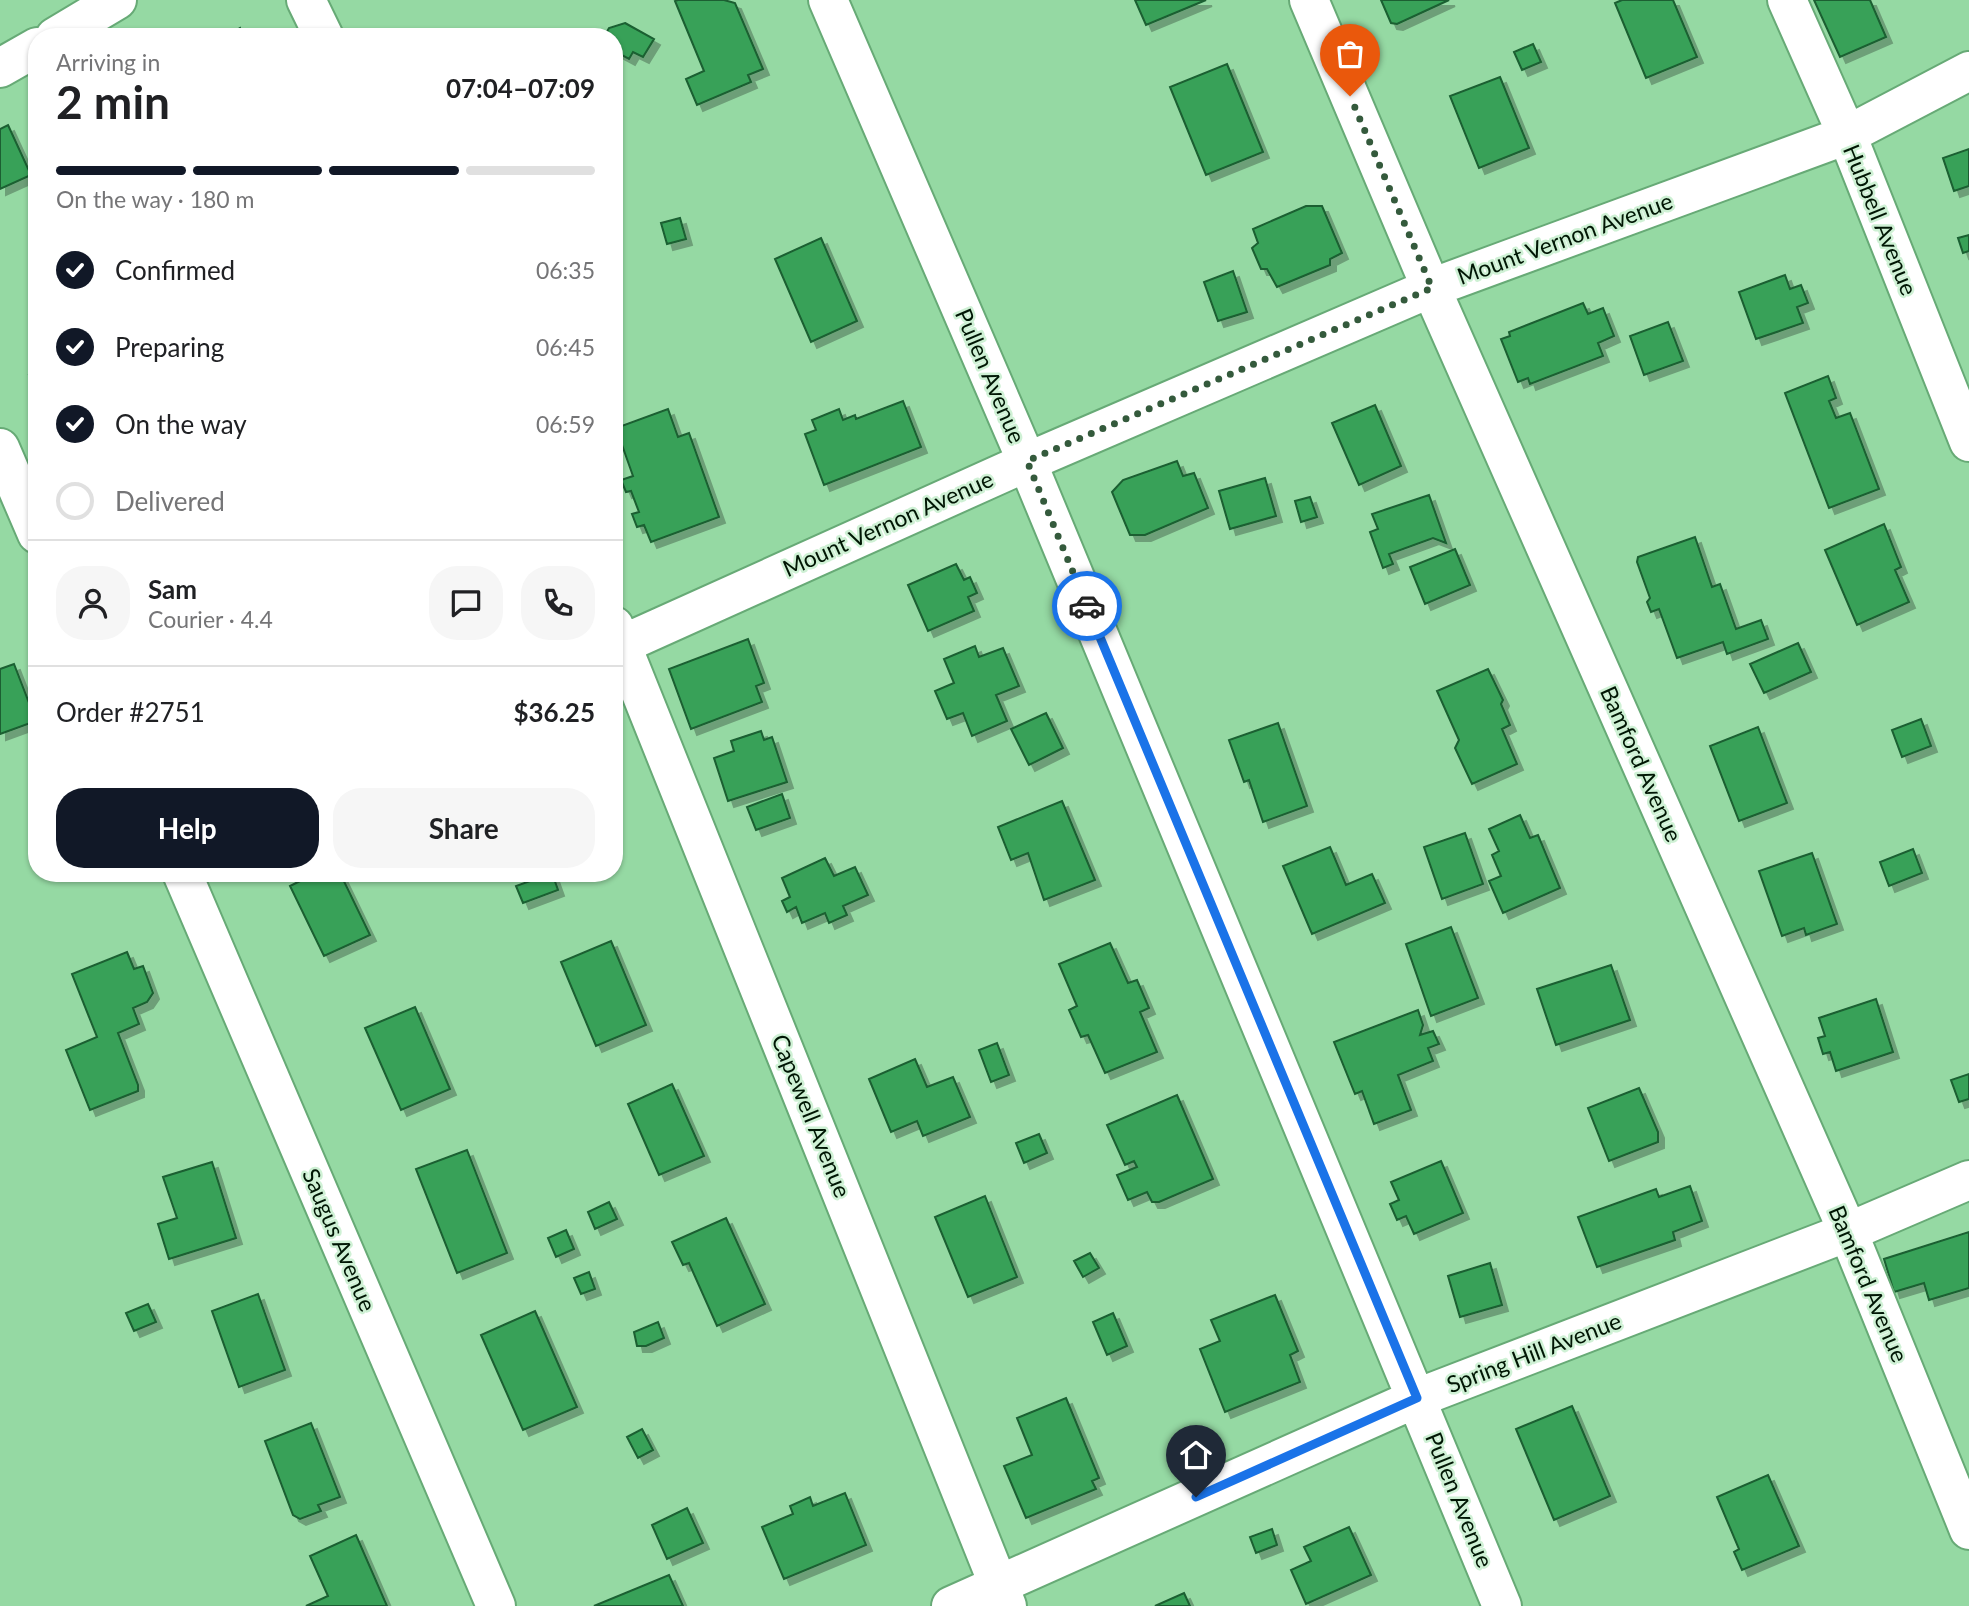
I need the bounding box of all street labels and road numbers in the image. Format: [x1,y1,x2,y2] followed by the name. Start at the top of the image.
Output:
[1838,140,1924,299] street label: Hubbell Avenue
[1453,186,1676,290] street label: Mount Vernon Avenue
[950,304,1032,447] street label: Pullen Avenue
[778,464,997,582] street label: Mount Vernon Avenue
[1595,681,1689,846] street label: Bamford Avenue
[766,1030,857,1201] street label: Capewell Avenue
[297,1164,383,1315] street label: Saugus Avenue
[1823,1201,1915,1366] street label: Bamford Avenue
[1442,1306,1625,1398] street label: Spring Hill Avenue
[1420,1428,1500,1571] street label: Pullen Avenue

